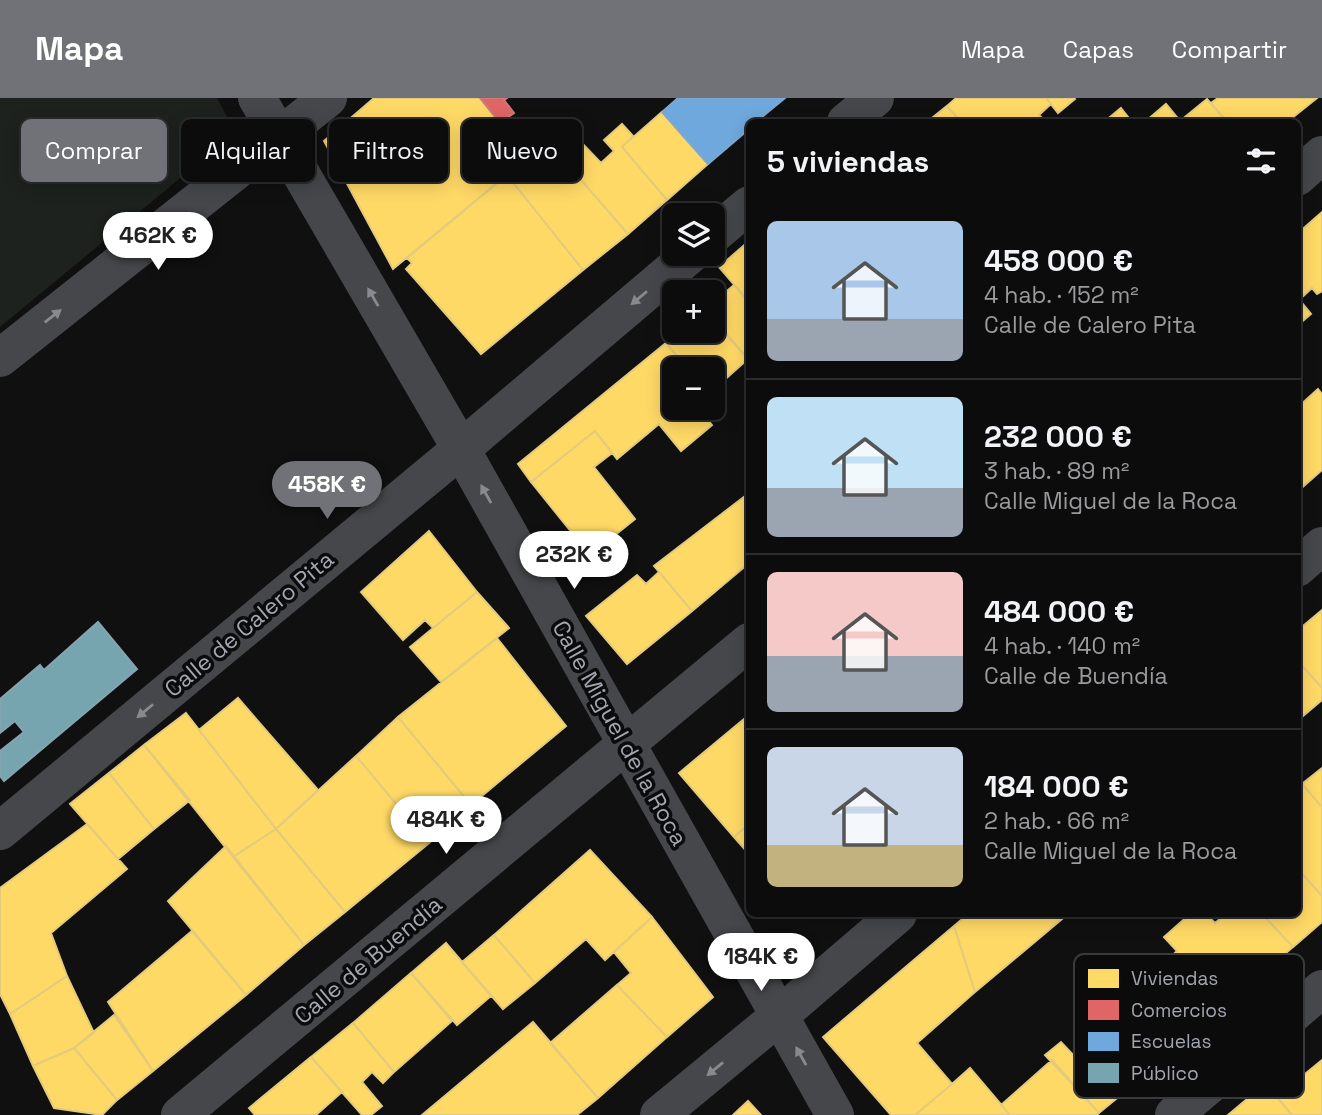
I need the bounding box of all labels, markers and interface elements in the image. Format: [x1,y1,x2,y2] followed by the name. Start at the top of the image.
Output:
[35,28,123,70] text: Mapa
[961,34,1025,65] text: Mapa
[1063,34,1134,65] text: Capas
[1172,34,1287,65] text: Compartir
[21,119,167,182] chip: Comprar
[181,119,315,182] chip: Alquilar
[329,119,448,182] chip: Filtros
[462,119,582,182] chip: Nuevo
[767,142,929,181] text: 5 viviendas
[1242,142,1280,180] icon: filters
[662,203,725,420] map controls
[662,203,725,266] button: layers
[101,212,215,272] pin: 462K €
[119,220,197,250] text: 462K €
[984,241,1133,280] text: 458 000 €
[823,249,907,333] icon: home
[662,280,725,343] button: +
[984,280,1139,310] text: 4 hab. · 152 m²
[367,287,379,306] one-way arrow
[630,290,647,305] one-way arrow
[45,309,62,324] one-way arrow
[984,310,1196,340] text: Calle de Calero Pita
[662,357,725,420] button: −
[984,417,1132,456] text: 232 000 €
[823,425,907,509] icon: home
[984,456,1129,486] text: 3 hab. · 89 m²
[270,462,384,521] pin: 458K €
[288,469,366,499] text: 458K €
[480,484,492,504] one-way arrow
[984,486,1237,516] text: Calle Miguel de la Roca
[517,532,631,591] pin: 232K €
[535,539,613,569] text: 232K €
[158,544,340,704] street label: Calle de Calero Pita
[984,592,1134,631] text: 484 000 €
[823,600,907,684] icon: home
[546,615,694,851] street label: Calle Miguel de la Roca
[984,631,1140,661] text: 4 hab. · 140 m²
[984,661,1168,691] text: Calle de Buendía
[136,703,153,718] one-way arrow
[984,767,1129,806] text: 184 000 €
[823,775,907,859] icon: home
[389,796,503,856] pin: 484K €
[407,804,485,834] text: 484K €
[984,806,1129,836] text: 2 hab. · 66 m²
[984,836,1237,866] text: Calle Miguel de la Roca
[288,889,448,1031] street label: Calle de Buendía
[704,934,818,993] pin: 184K €
[724,941,798,971] text: 184K €
[1074,954,1304,1098] legend
[1131,966,1218,991] text: Viviendas
[1131,998,1227,1023] text: Comercios
[1131,1029,1211,1054] text: Escuelas
[795,1046,807,1065] one-way arrow
[707,1061,725,1076] one-way arrow
[1131,1061,1199,1086] text: Público

